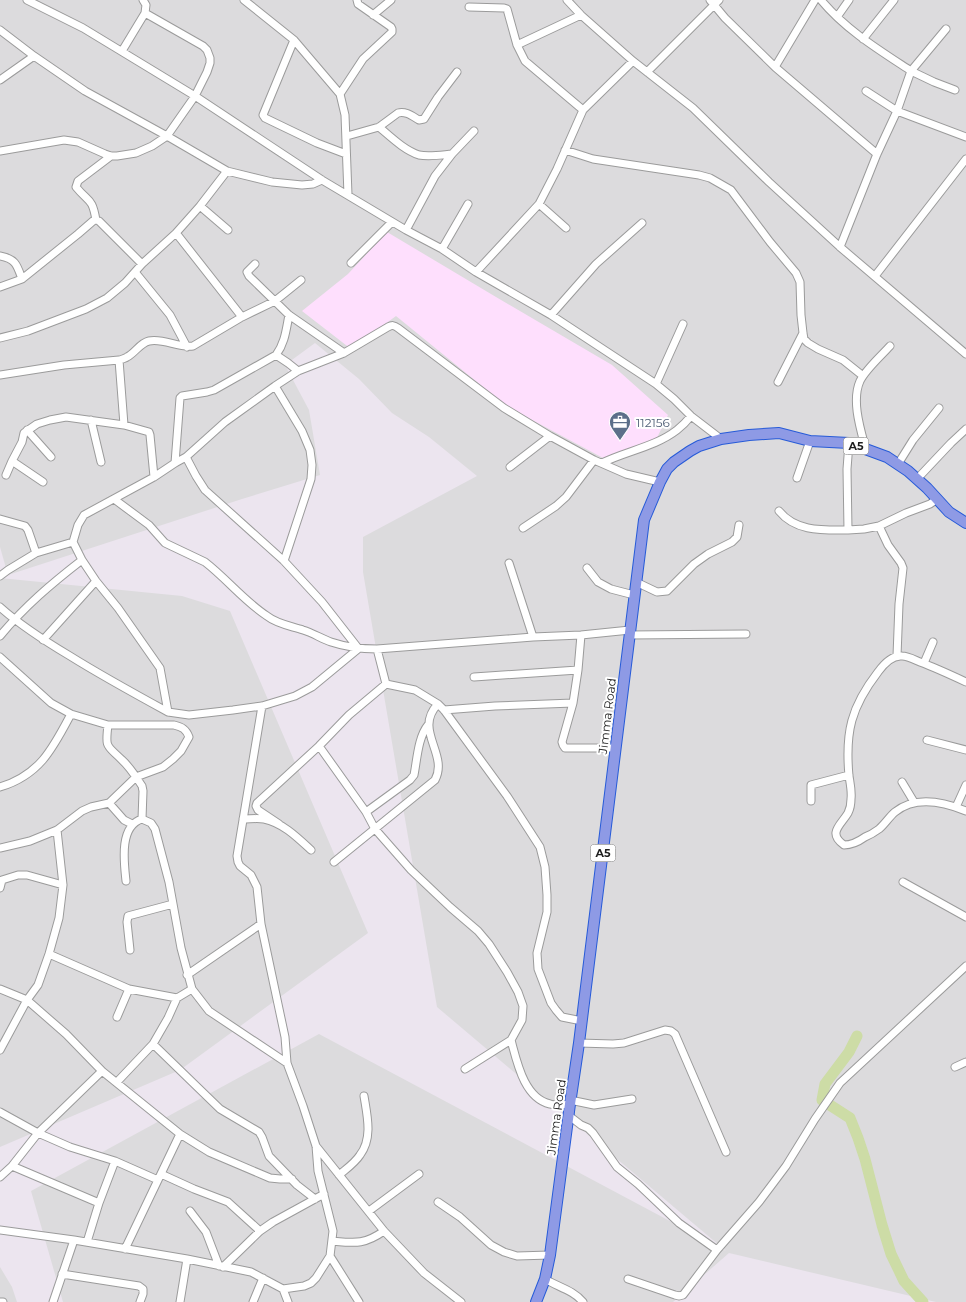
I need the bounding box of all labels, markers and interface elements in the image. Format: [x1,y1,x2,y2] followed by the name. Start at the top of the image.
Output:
[608,410,632,441] office icon: 112156
[636,415,670,430] place label: 112156
[844,438,868,454] road number: A5
[595,677,619,756] street label: Jimma Road
[590,844,616,861] road number: A5
[543,1078,569,1157] street label: Jimma Road

